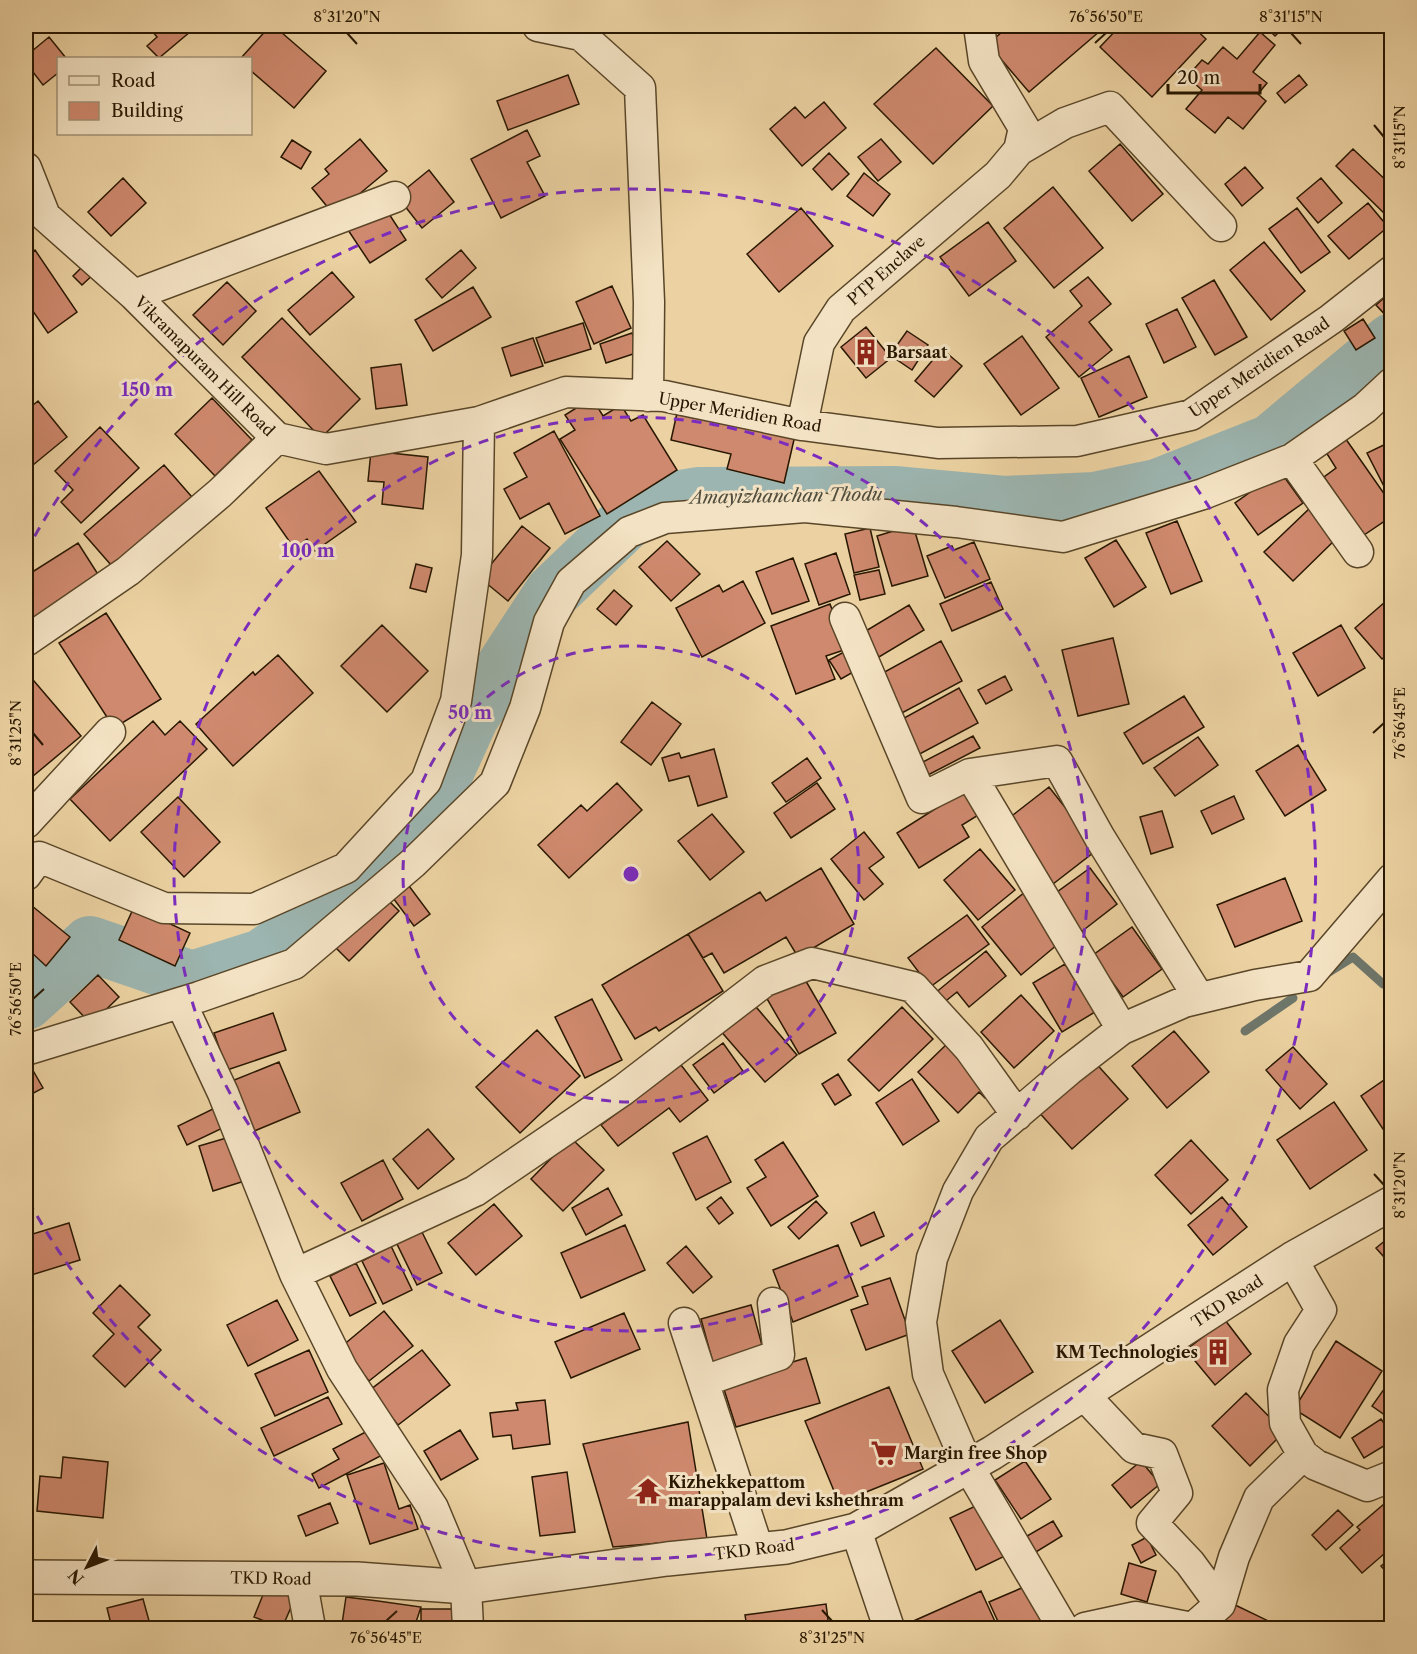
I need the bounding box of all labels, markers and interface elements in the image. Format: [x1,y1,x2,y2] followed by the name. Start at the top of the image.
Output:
[313,7,381,26] text: 8°31'20"N
[1069,7,1143,26] text: 76°56'50"E
[1259,7,1323,26] text: 8°31'15"N
[57,57,252,135] legend
[1168,57,1260,95] scale bar
[1177,67,1221,89] text: 20 m
[111,70,156,92] text: Road
[111,100,183,122] text: Building
[1390,105,1409,169] text: 8°31'15"N
[843,231,929,309] street label: PTP Enclave
[130,291,279,440] street label: Vikramapuram Hill Road
[1185,312,1333,421] street label: Upper Meridien Road
[851,337,881,367] building icon: Barsaat
[886,342,948,362] place label: Barsaat
[121,379,173,401] text: 150 m
[657,388,823,436] street label: Upper Meridien Road
[687,483,883,509] water label: Amayizhanchan Thodu
[281,540,335,562] text: 100 m
[1390,687,1409,759] text: 76°56'45"E
[6,700,25,766] text: 8°31'25"N
[448,702,492,724] text: 50 m
[621,864,641,884] centre of rings
[6,962,25,1036] text: 76°56'50"E
[1390,1151,1409,1219] text: 8°31'20"N
[1187,1270,1267,1332] street label: TKD Road
[1203,1337,1233,1367] building icon: KM Technologies
[1055,1342,1198,1362] place label: KM Technologies
[869,1438,899,1468] supermarket icon: Margin free Shop
[904,1443,1048,1463] place label: Margin free Shop
[668,1472,904,1510] place label: Kizhekkepattom marappalam devi kshethram
[633,1476,663,1506] temple icon: Kizhekkepattom marappalam devi kshethram
[712,1534,796,1564] street label: TKD Road
[57,1537,117,1597] north arrow
[64,1565,88,1589] text: N
[230,1567,312,1589] street label: TKD Road
[350,1628,422,1647] text: 76°56'45"E
[799,1628,865,1647] text: 8°31'25"N

